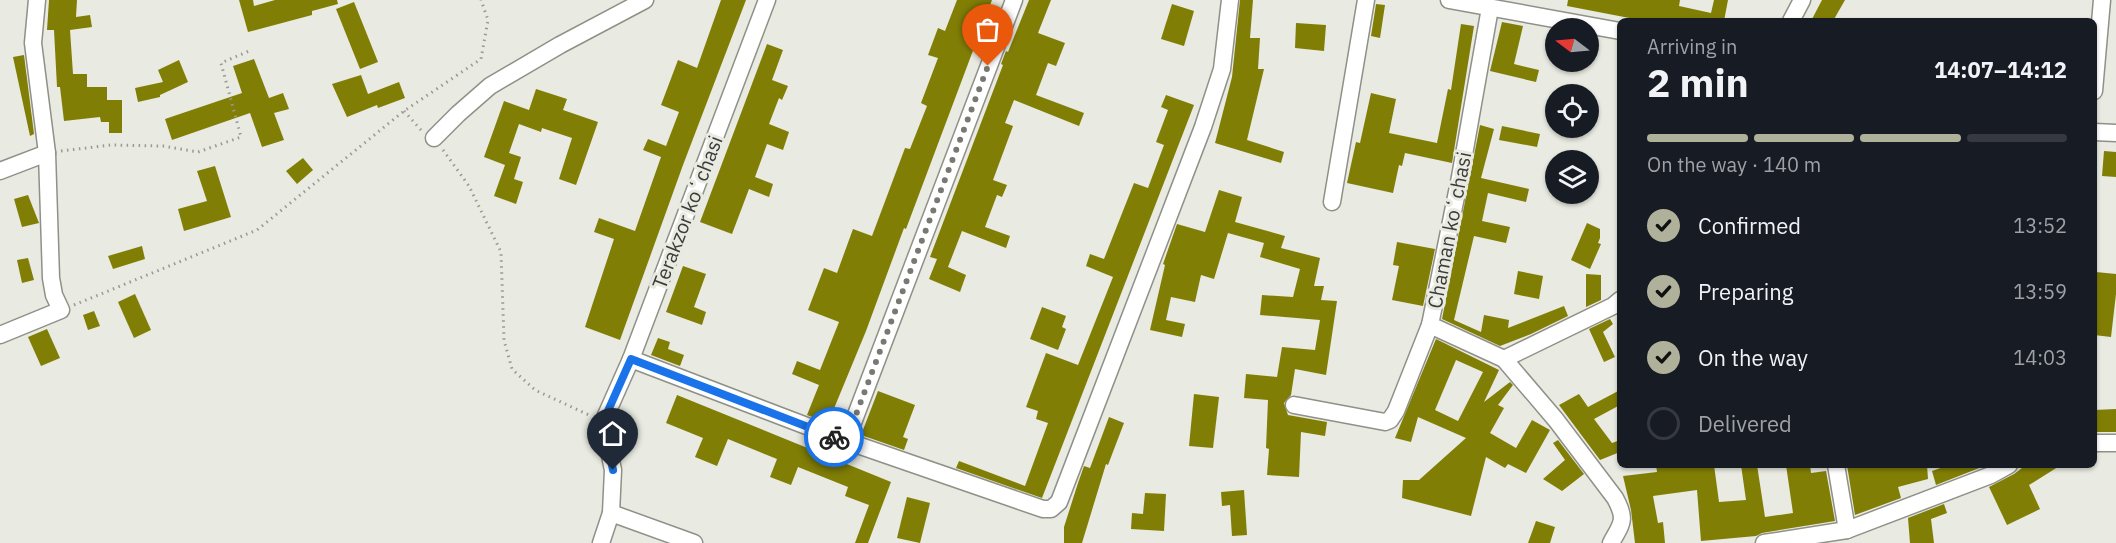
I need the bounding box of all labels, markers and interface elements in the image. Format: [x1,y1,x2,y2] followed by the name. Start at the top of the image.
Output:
[962,4,1013,66] pin
[971,13,1004,46] icon: bag
[1545,18,1599,72] north arrow
[1545,18,1599,204] map controls
[1647,33,1737,60] text: Arriving in
[1934,55,2067,84] text: 14:07–14:12
[1647,57,1749,108] text: 2 min
[1545,84,1599,138] button: locate
[645,131,729,293] street label: Terakzor koʻchasi
[1421,149,1477,311] street label: Chaman koʻchasi
[1545,150,1599,204] button: layers
[1647,151,1821,178] text: On the way · 140 m
[1647,209,1680,242] icon: check
[1698,211,1801,240] text: Confirmed
[2013,212,2067,239] text: 13:52
[1647,275,1680,308] icon: check
[1698,277,1793,306] text: Preparing
[2013,278,2067,305] text: 13:59
[1647,341,1680,374] icon: check
[1698,343,1808,372] text: On the way
[2013,344,2067,371] text: 14:03
[804,407,864,467] courier
[587,408,638,470] pin
[1698,409,1792,438] text: Delivered
[596,417,629,450] icon: home
[818,421,851,454] icon: bike

